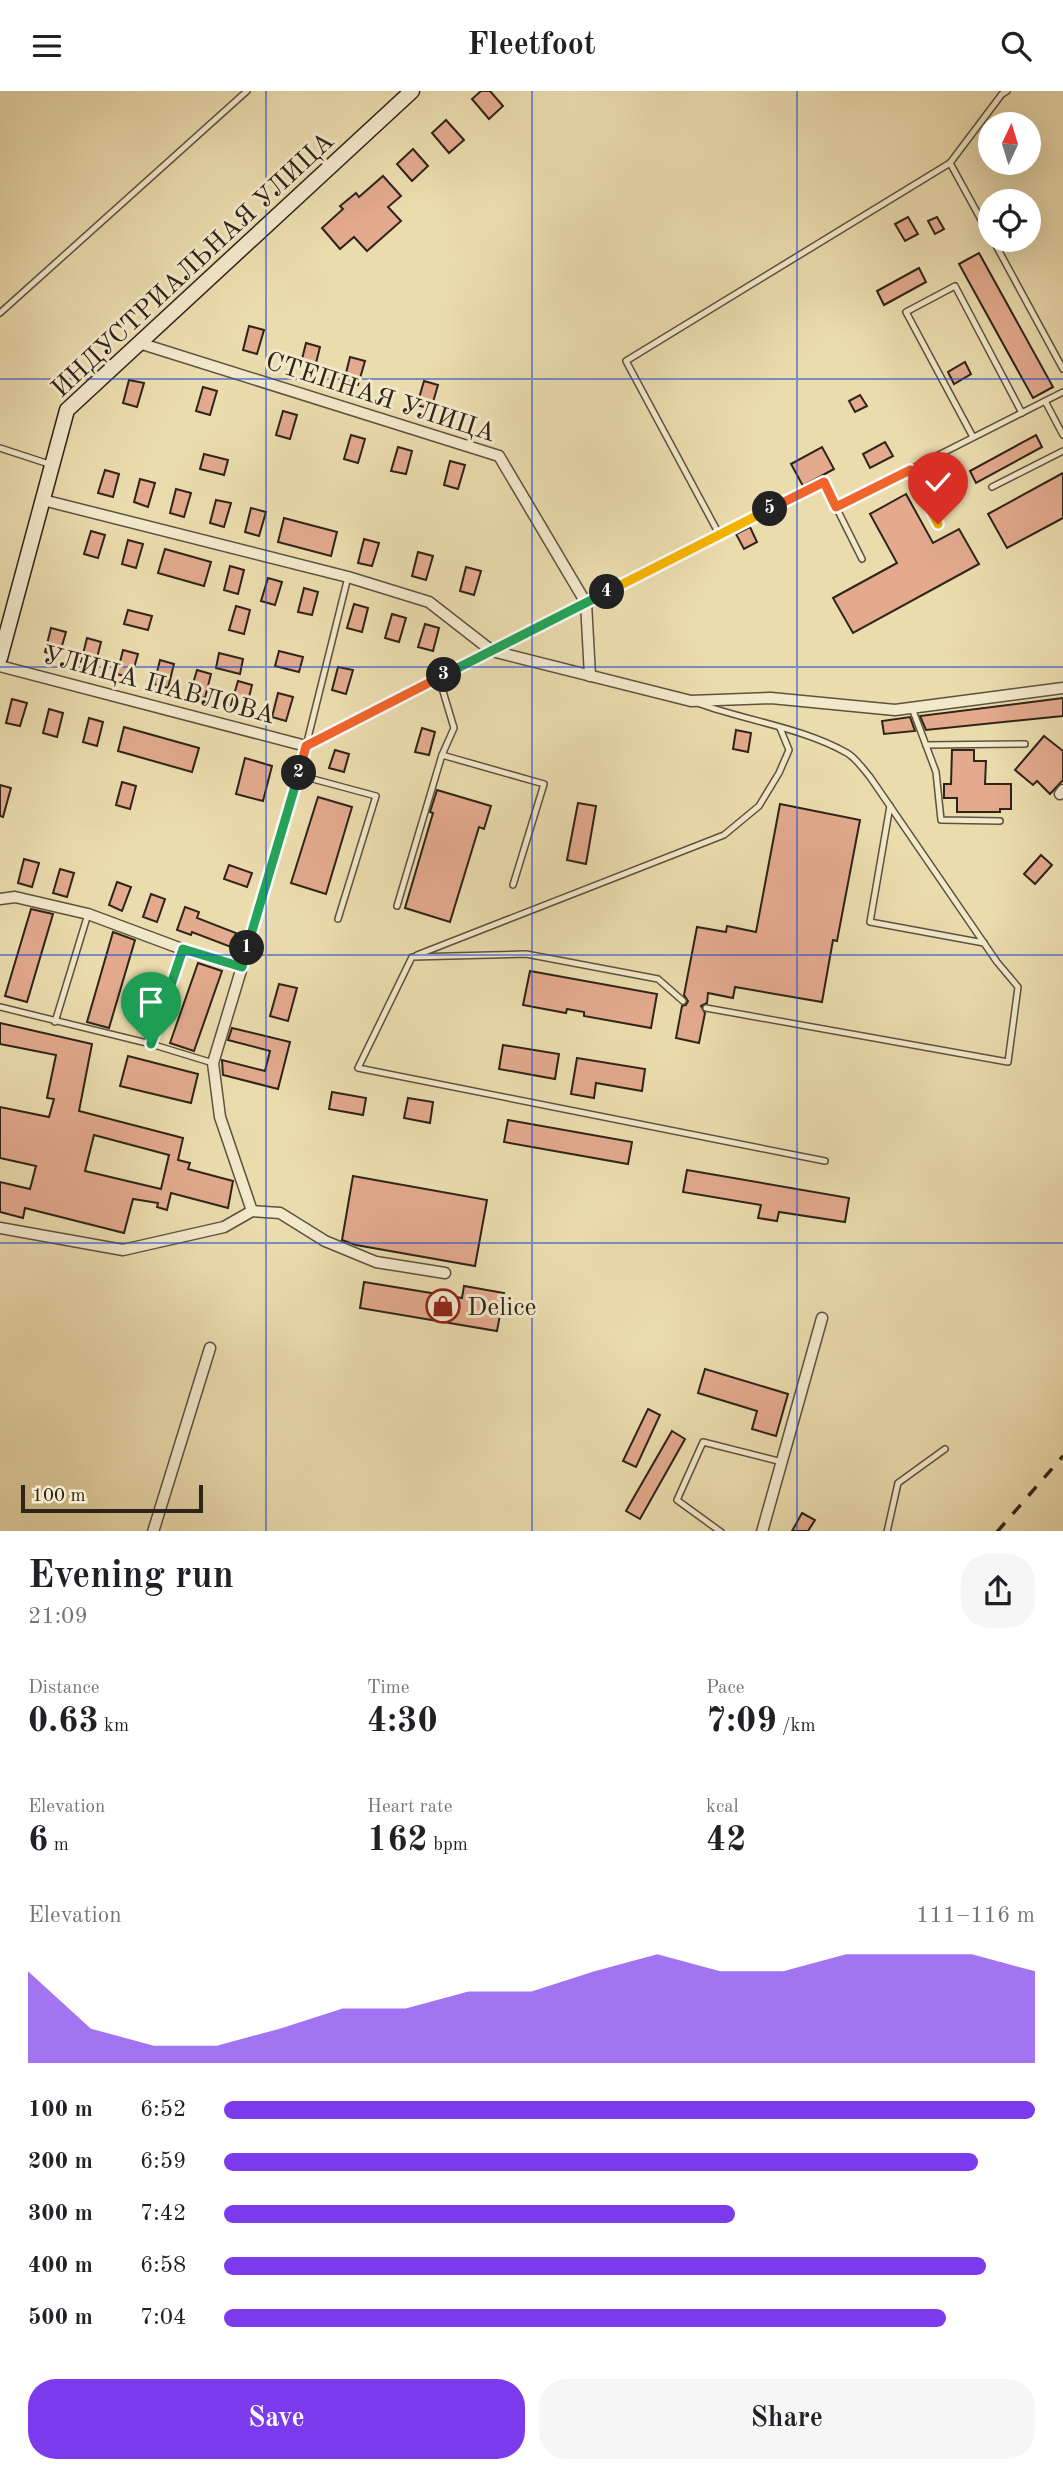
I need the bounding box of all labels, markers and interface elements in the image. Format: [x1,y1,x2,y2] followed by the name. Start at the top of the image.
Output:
[28,27,66,65] icon: menu
[997,27,1035,65] icon: search
[467,30,596,62] text: Fleetfoot
[978,112,1041,175] north arrow
[978,112,1041,252] map controls
[47,128,340,403] street label: ИНДУСТРИАЛЬНАЯ УЛИЦА
[978,189,1041,252] button: locate
[262,348,499,447] street label: СТЕПНАЯ УЛИЦА
[908,452,968,524] pin
[919,463,957,501] icon: check
[752,491,788,527] pin: 5
[764,499,775,518] text: 5
[590,575,624,609] pin: 4
[601,582,612,601] text: 4
[39,642,278,730] street label: УЛИЦА ПАВЛОВА
[426,657,462,693] pin: 3
[438,665,449,684] text: 3
[282,755,316,791] pin: 2
[293,763,304,782] text: 2
[230,931,264,965] pin: 1
[241,938,252,957] text: 1
[121,972,181,1044] pin
[132,983,170,1021] icon: arrive
[424,1287,462,1325] shop icon: Delice
[467,1295,537,1321] place label: Delice
[21,1483,203,1514] scale bar
[32,1487,85,1506] text: 100 m
[961,1554,1035,1628] button: share
[28,1558,234,1596] text: Evening run
[28,1605,88,1628] text: 21:09
[28,1679,100,1698] text: Distance
[367,1679,410,1698] text: Time
[706,1679,745,1698] text: Pace
[28,1704,99,1739] text: 0.63
[367,1704,438,1739] text: 4:30
[706,1704,777,1739] text: 7:09
[99,1717,129,1736] text: km
[777,1717,816,1736] text: /km
[28,1798,105,1817] text: Elevation
[367,1798,452,1817] text: Heart rate
[706,1798,739,1817] text: kcal
[28,1823,48,1858] text: 6
[367,1823,428,1858] text: 162
[706,1823,747,1858] text: 42
[48,1836,69,1855] text: m
[428,1836,468,1855] text: bpm
[28,1904,122,1927] text: Elevation
[916,1904,1035,1927] text: 111–116 m
[28,2098,93,2121] text: 100 m
[140,2098,186,2121] text: 6:52
[28,2150,93,2173] text: 200 m
[140,2150,186,2173] text: 6:59
[28,2202,93,2225] text: 300 m
[140,2202,186,2225] text: 7:42
[28,2254,93,2277] text: 400 m
[140,2254,186,2277] text: 6:58
[28,2306,93,2329] text: 500 m
[140,2306,186,2329] text: 7:04
[28,2379,525,2459] button: Save
[539,2379,1035,2459] button: Share

